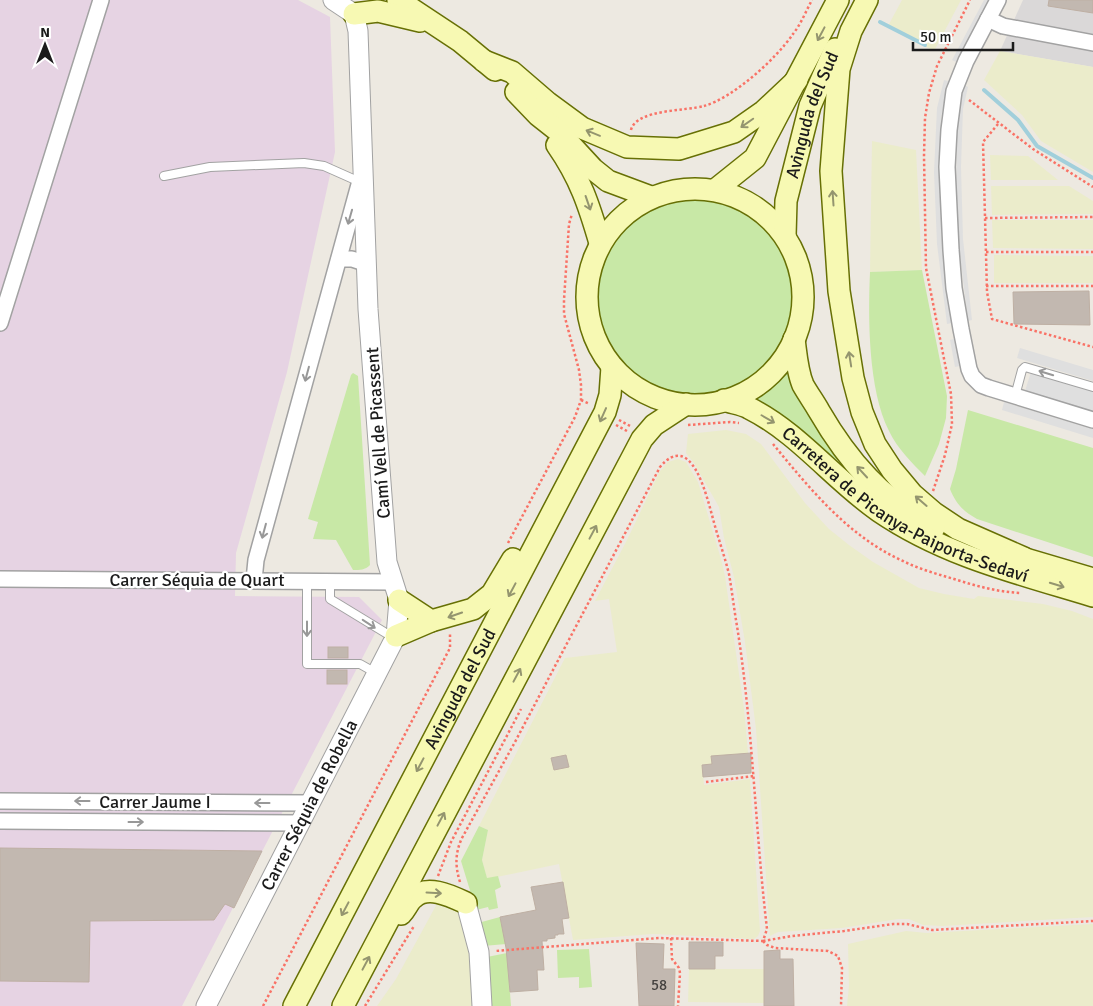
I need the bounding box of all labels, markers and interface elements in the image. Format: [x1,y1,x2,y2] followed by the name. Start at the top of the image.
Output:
[20,20,70,70] north arrow
[913,20,1013,52] scale bar
[40,24,50,41] text: N
[816,26,826,41] one-way arrow
[920,28,951,46] text: 50 m
[781,48,844,181] street label: Avinguda del Sud
[740,118,754,128] one-way arrow
[586,128,601,137] one-way arrow
[828,190,838,206] one-way arrow
[584,194,593,210] one-way arrow
[345,209,355,225] one-way arrow
[361,346,395,520] street label: Camí Vell de Picassent
[845,351,855,367] one-way arrow
[302,365,311,381] one-way arrow
[1039,367,1055,377] one-way arrow
[597,407,607,422] one-way arrow
[761,415,775,425] one-way arrow
[778,422,1031,587] street label: Carretera de Picanya-Paiporta-Sedaví
[856,466,868,478] one-way arrow
[914,495,927,507] one-way arrow
[259,522,269,538] one-way arrow
[588,524,598,539] one-way arrow
[109,569,285,591] street label: Carrer Séquia de Quart
[1049,580,1065,590] one-way arrow
[507,582,516,597] one-way arrow
[448,611,463,620] one-way arrow
[362,618,376,629] one-way arrow
[302,621,312,637] one-way arrow
[420,625,501,753] street label: Avinguda del Sud
[512,668,522,683] one-way arrow
[256,716,362,894] street label: Carrer Séquia de Robella
[415,757,424,772] one-way arrow
[99,791,211,813] street label: Carrer Jaume I
[74,796,90,806] one-way arrow
[254,798,270,808] one-way arrow
[437,812,447,827] one-way arrow
[128,817,144,827] one-way arrow
[426,888,442,897] one-way arrow
[340,901,349,916] one-way arrow
[362,956,371,971] one-way arrow
[651,976,667,994] house number: 58

